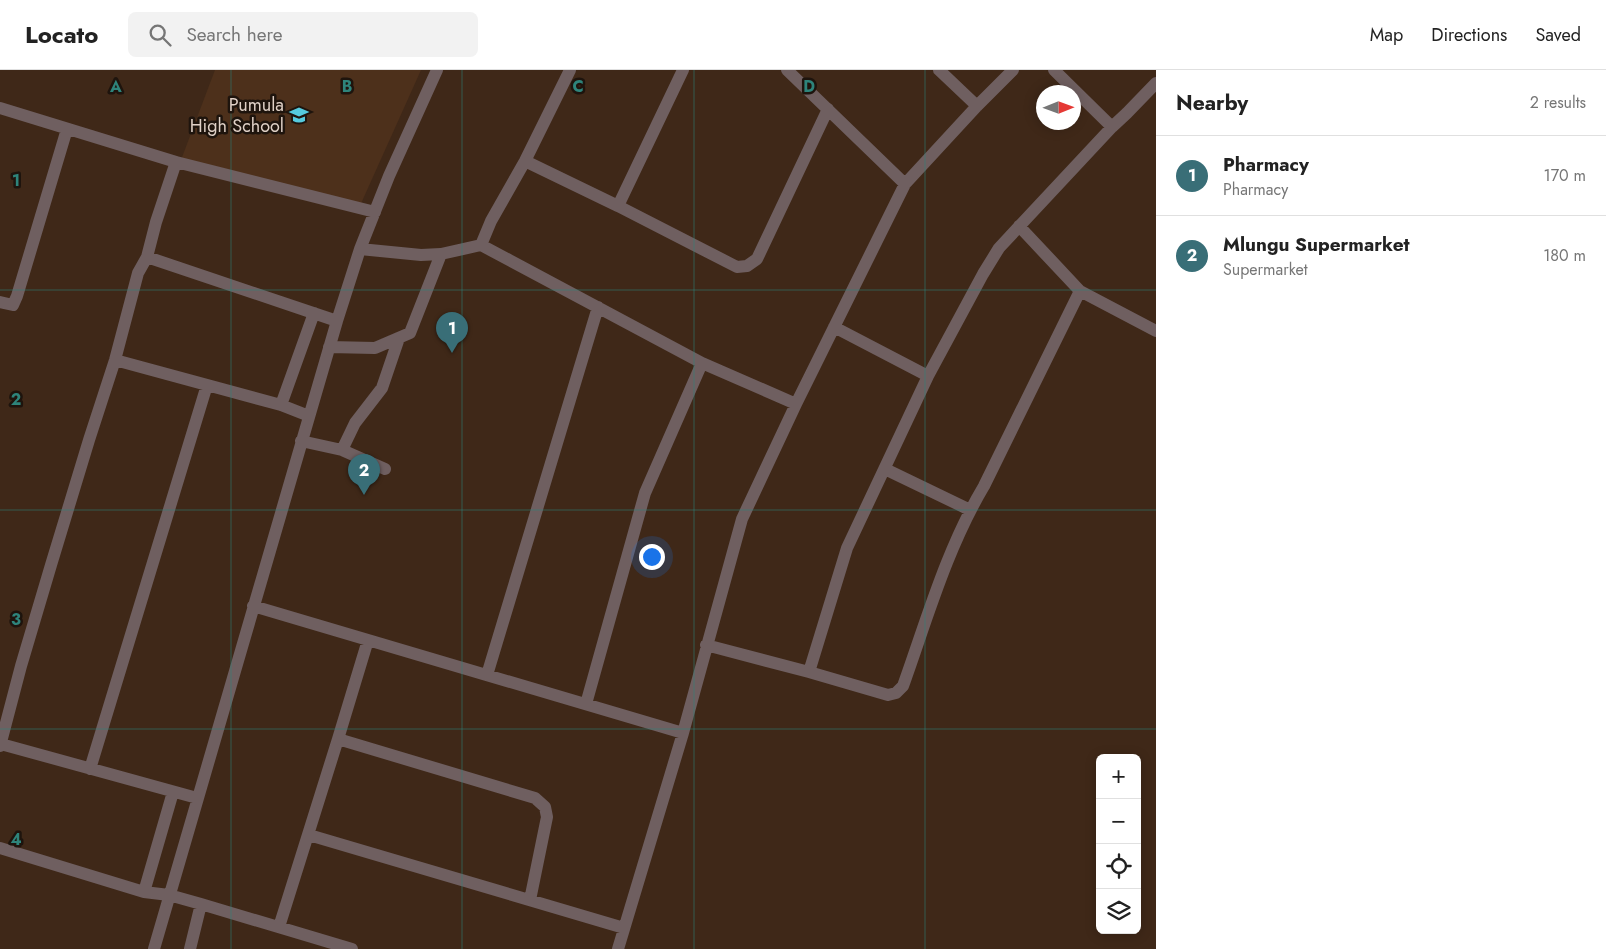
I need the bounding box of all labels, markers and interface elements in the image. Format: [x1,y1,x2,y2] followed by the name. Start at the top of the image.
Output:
[128,12,478,57] search box
[25,17,98,52] text: Locato
[146,21,174,49] icon: search
[186,21,283,48] text: Search here
[1370,22,1403,48] text: Map
[1431,22,1507,48] text: Directions
[1535,22,1581,48] text: Saved
[109,75,122,98] text: A
[342,75,352,98] text: B
[572,75,584,98] text: C
[803,75,815,98] text: D
[1036,85,1081,130] north arrow
[1176,88,1248,118] text: Nearby
[1530,91,1586,114] text: 2 results
[190,92,284,139] place label: Pumula High School
[288,104,310,126] school or university icon: Pumula High School
[1223,151,1309,178] text: Pharmacy
[1188,164,1196,187] text: 1
[1544,164,1586,187] text: 170 m
[12,169,20,192] text: 1
[1223,178,1288,201] text: Pharmacy
[1223,231,1410,258] text: Mlungu Supermarket
[1187,244,1197,267] text: 2
[1543,244,1586,267] text: 180 m
[1223,258,1308,281] text: Supermarket
[436,312,468,353] pin: 1
[11,388,21,411] text: 2
[348,454,380,495] pin: 2
[639,544,665,570] your location
[11,608,21,631] text: 3
[1096,754,1141,934] map controls
[1096,754,1141,799] button: +
[1096,799,1141,844] button: −
[10,828,22,851] text: 4
[1096,844,1141,889] button: locate
[1096,889,1141,934] button: layers

